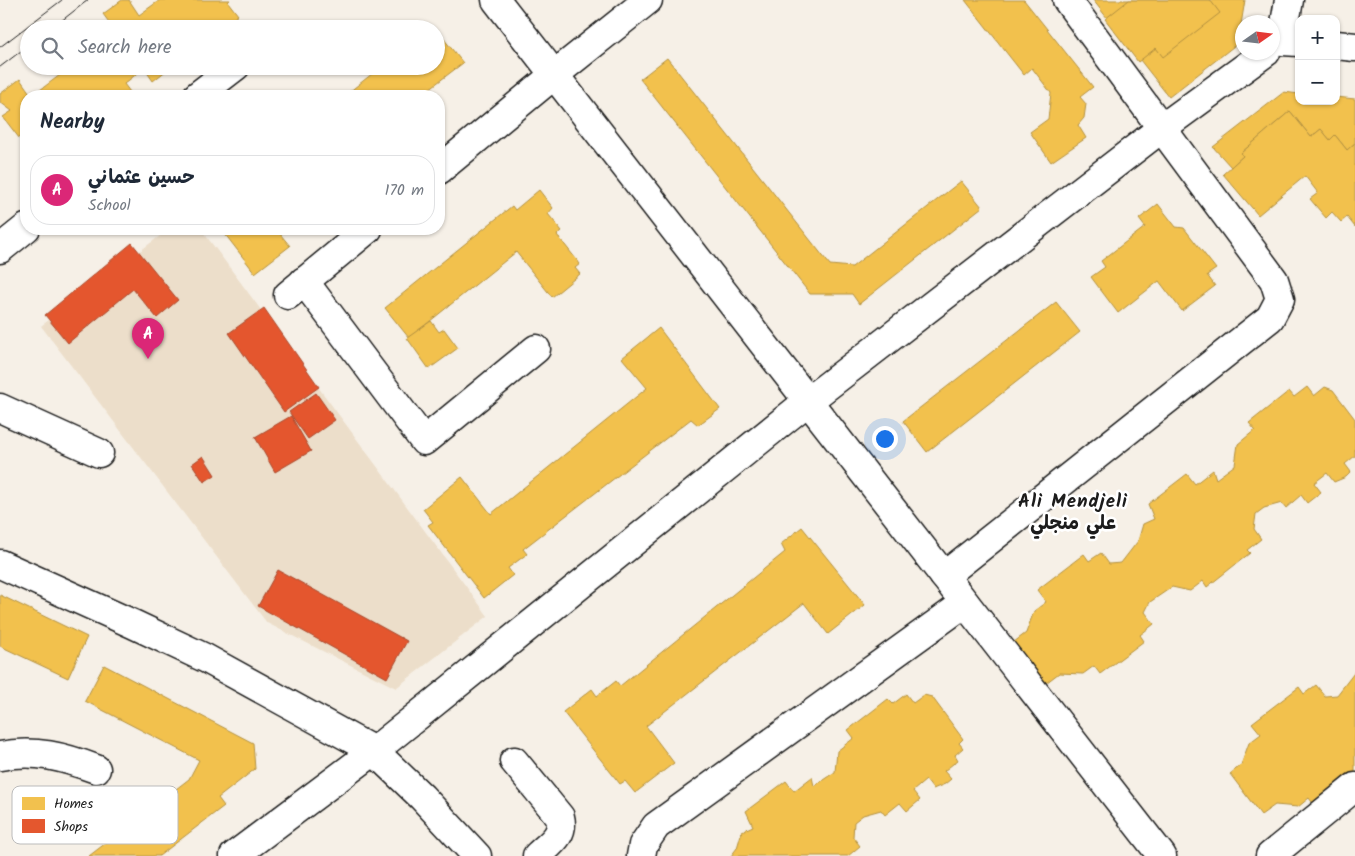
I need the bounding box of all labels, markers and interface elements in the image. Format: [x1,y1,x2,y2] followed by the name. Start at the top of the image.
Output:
[1235,15,1280,60] north arrow
[1295,15,1340,105] map controls
[1295,15,1340,60] button: +
[20,20,445,75] search box
[78,33,172,63] text: Search here
[38,34,66,62] icon: search
[1295,60,1340,105] button: −
[40,106,105,139] text: Nearby
[88,163,195,193] text: حسين عثماني
[52,178,62,203] text: A
[384,178,424,203] text: 170 m
[88,193,131,218] text: School
[132,318,164,359] pin: A
[872,426,898,452] your location
[1018,487,1128,539] district label: Ali Mendjeli علي منجلي
[12,786,178,844] legend
[54,793,93,815] text: Homes
[54,816,88,838] text: Shops

